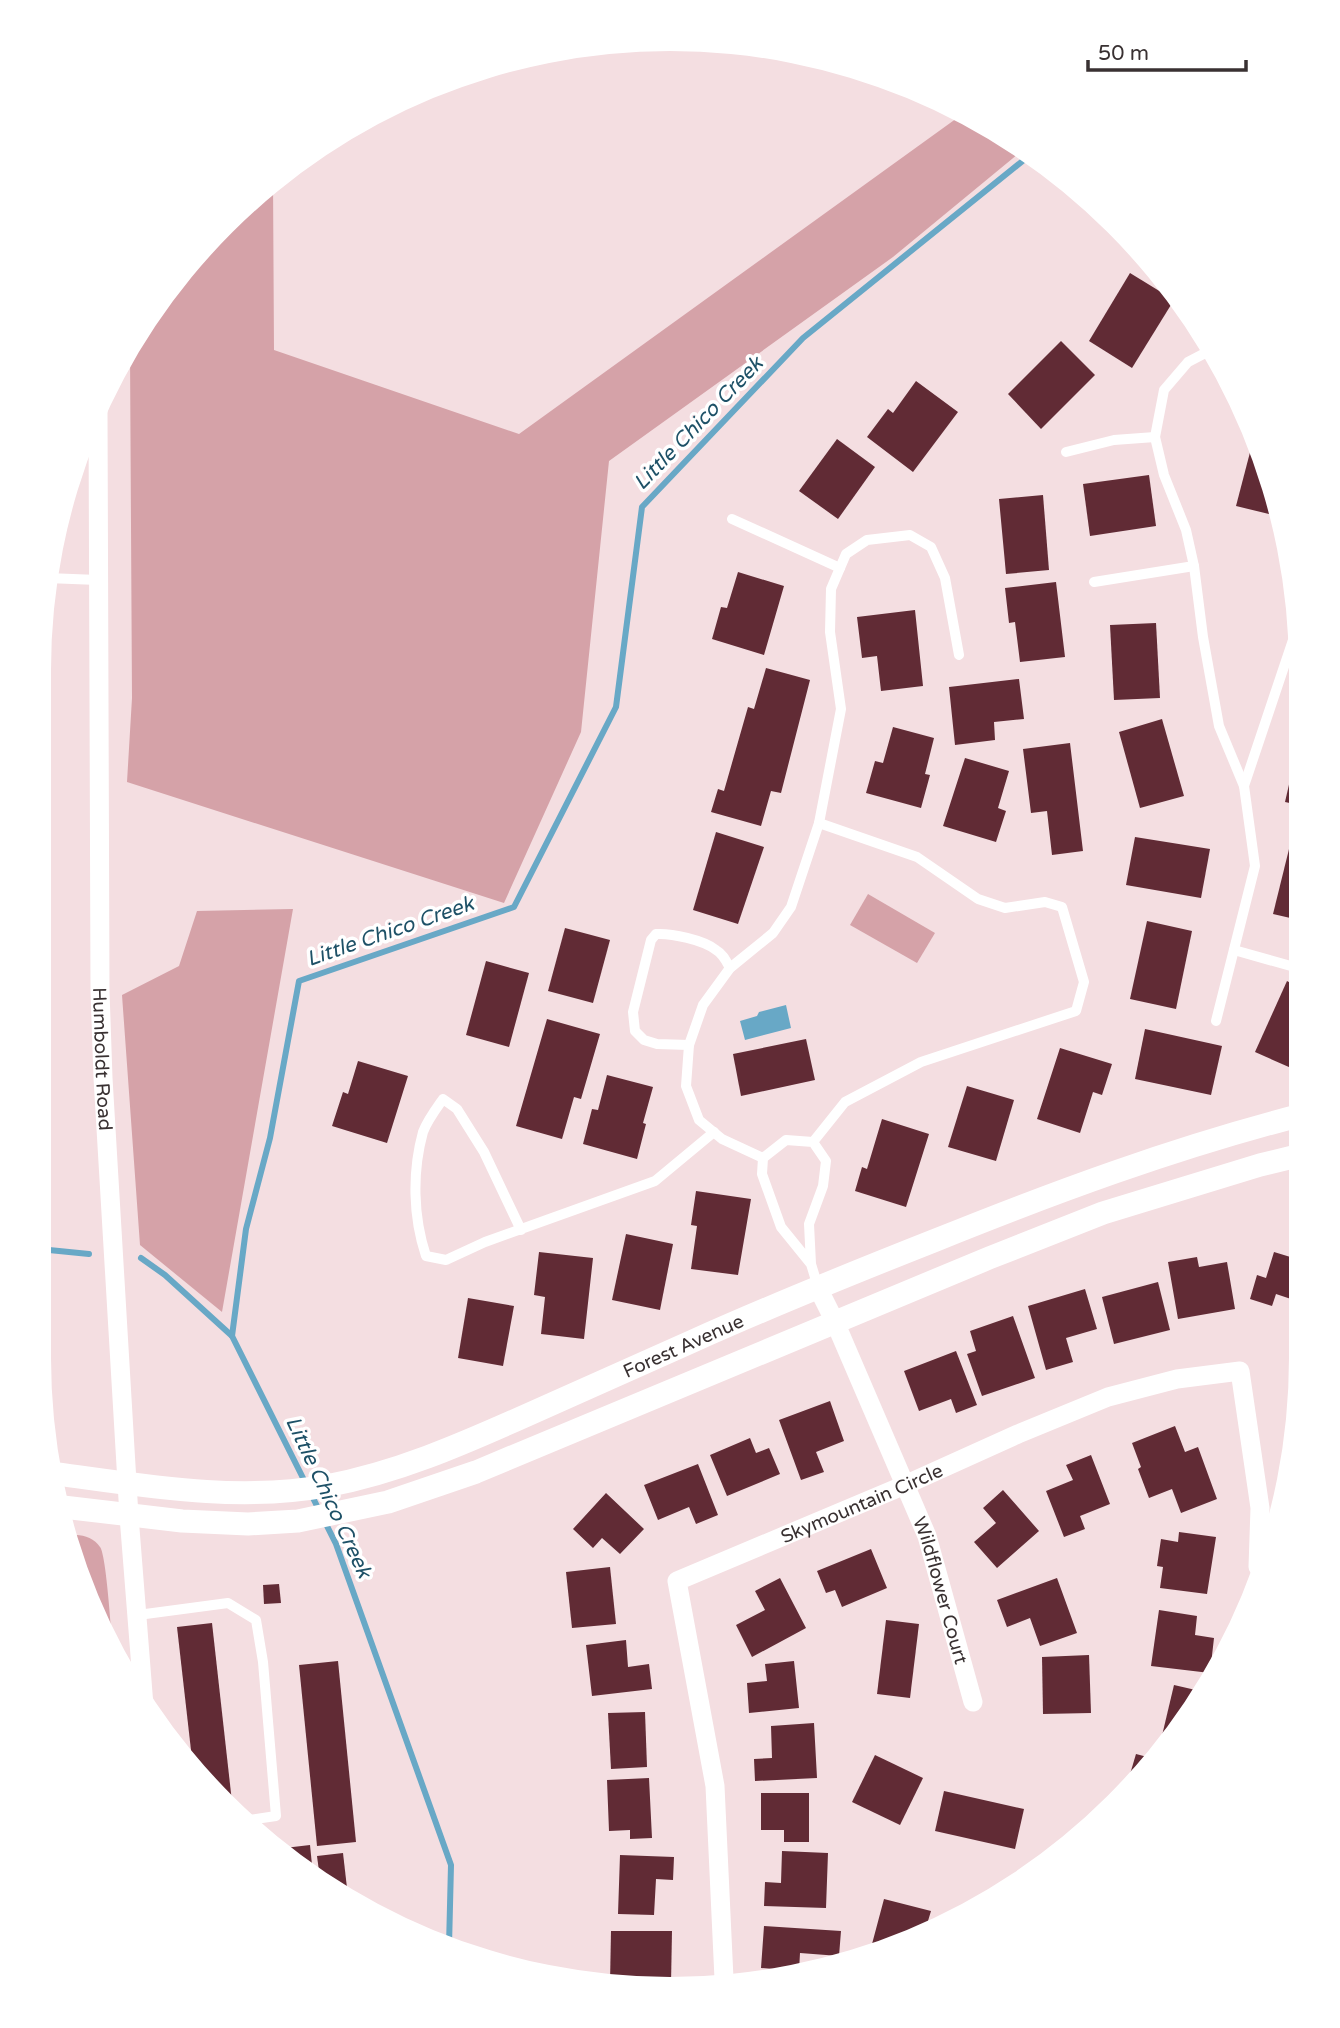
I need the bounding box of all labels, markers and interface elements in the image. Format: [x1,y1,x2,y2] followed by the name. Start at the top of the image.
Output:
[1088,28,1246,72] scale bar
[1098,41,1149,66] text: 50 m
[628,351,769,495] water label: Little Chico Creek
[303,891,479,972] water label: Little Chico Creek
[88,987,116,1131] street label: Humboldt Road
[620,1310,747,1383] street label: Forest Avenue
[280,1412,378,1583] water label: Little Chico Creek
[778,1459,946,1548] street label: Skymountain Circle
[908,1513,972,1667] street label: Wildflower Court

